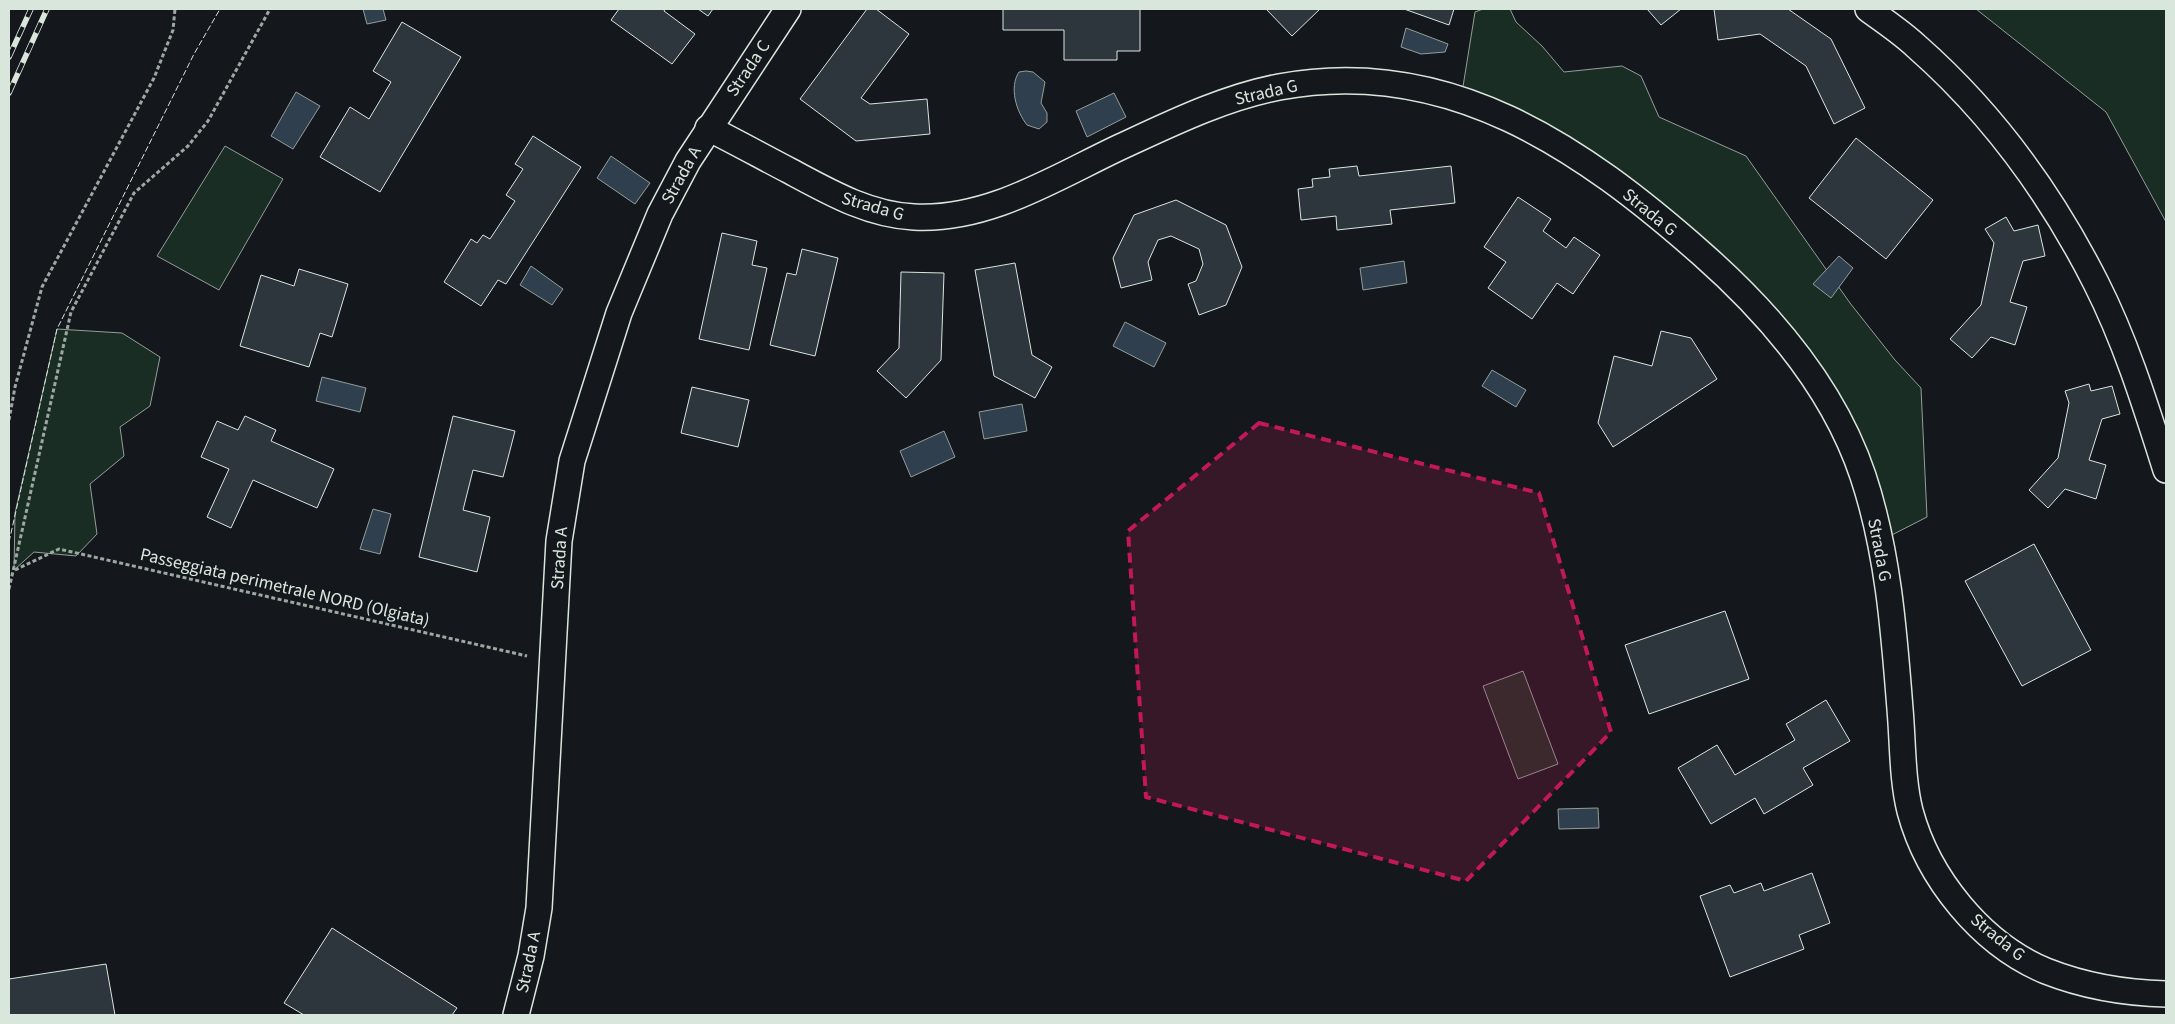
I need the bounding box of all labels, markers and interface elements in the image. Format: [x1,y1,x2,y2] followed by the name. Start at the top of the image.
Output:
[720,35,776,101] street label: Strada C
[1232,73,1300,112] street label: Strada G
[655,142,708,209] street label: Strada A
[1617,183,1682,242] street label: Strada G
[839,186,907,227] street label: Strada G
[1861,516,1898,584] street label: Strada G
[545,526,574,590] street label: Strada A
[138,542,432,633] street label: Passeggiata perimetrale NORD (Olgiata)
[1965,908,2030,967] street label: Strada G
[510,929,547,995] street label: Strada A

